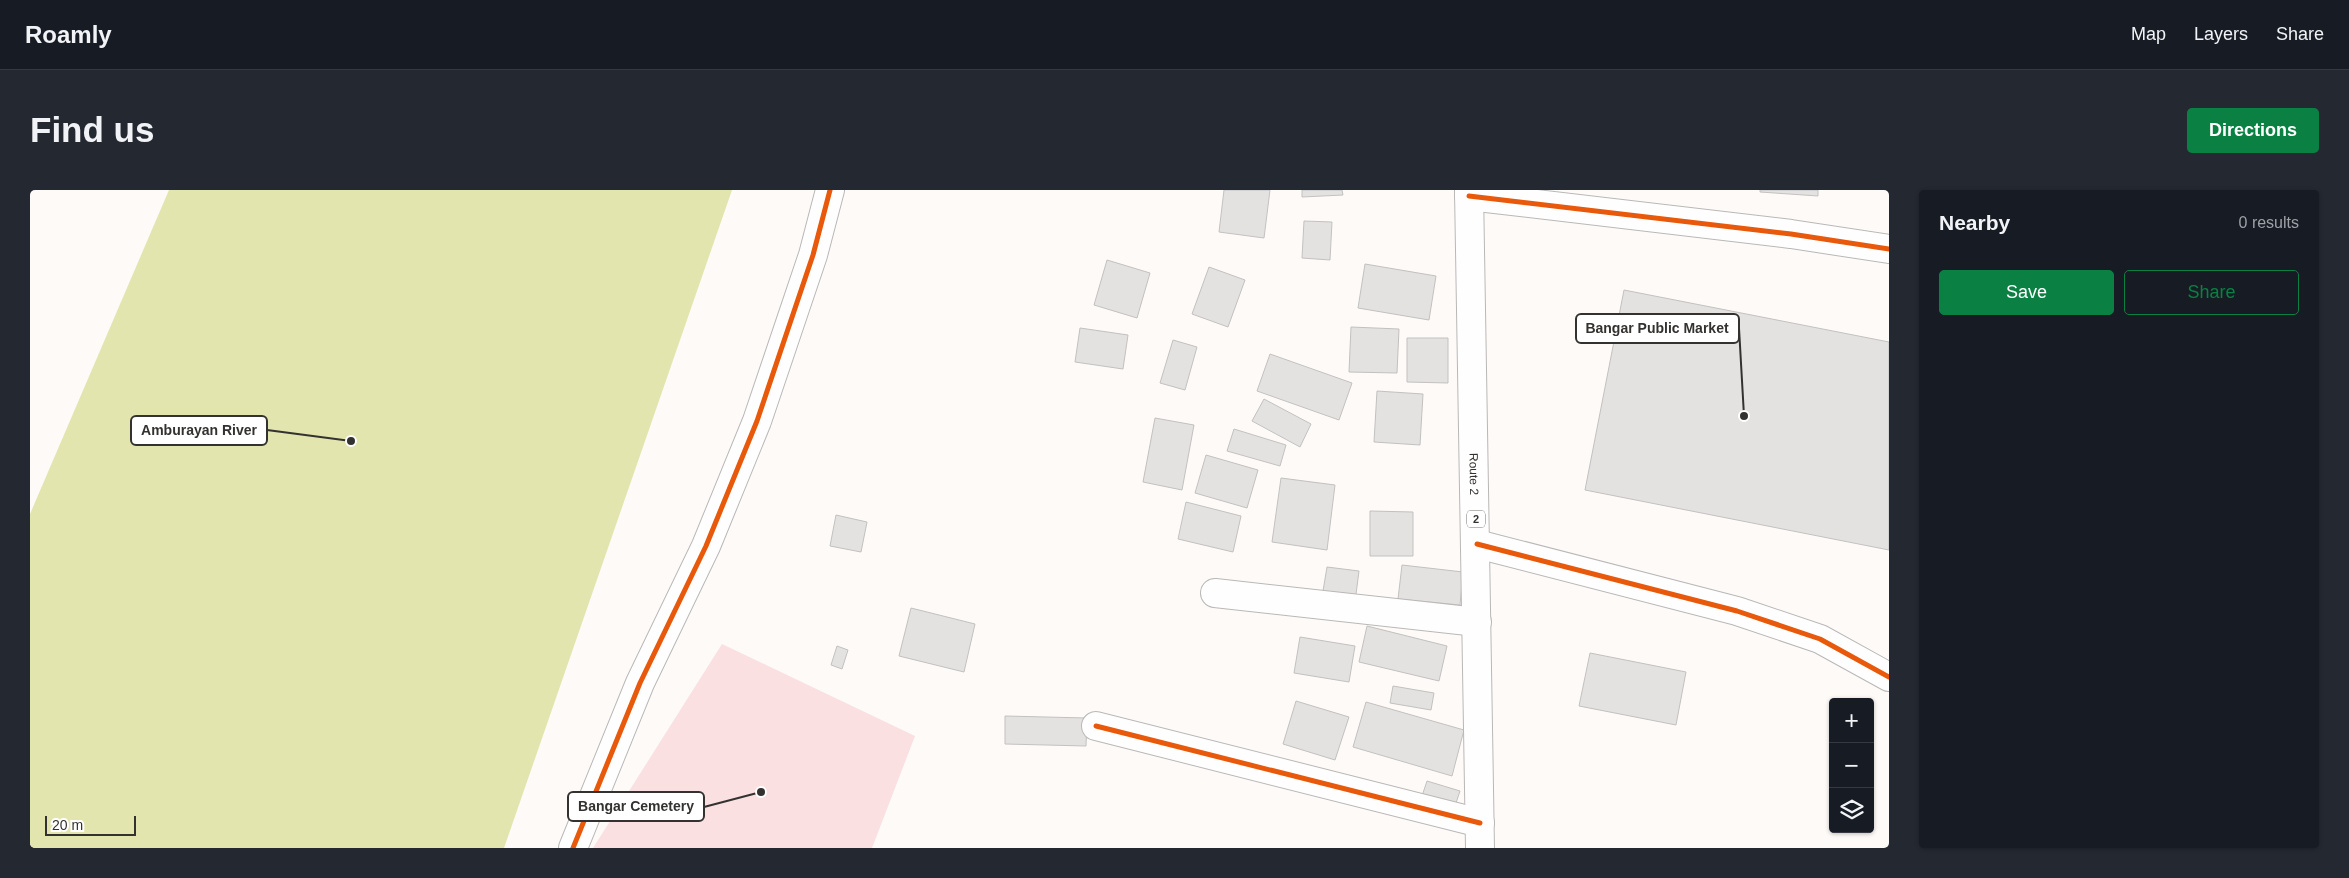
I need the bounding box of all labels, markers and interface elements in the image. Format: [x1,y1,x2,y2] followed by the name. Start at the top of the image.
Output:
[25,21,112,48] text: Roamly
[2131,24,2166,44] text: Map
[2194,24,2248,44] text: Layers
[2276,24,2324,44] text: Share
[2187,108,2319,153] button: Directions
[30,110,154,149] text: Find us
[1939,211,2010,234] text: Nearby
[2239,214,2299,231] text: 0 results
[1939,270,2114,315] button: Save
[2124,270,2299,315] button: Share
[1576,314,1739,343] callout: Bangar Public Market
[1585,320,1729,336] text: Bangar Public Market
[131,416,267,445] callout: Amburayan River
[141,422,258,438] text: Amburayan River
[1466,453,1481,495] street label: Route 2
[1467,510,1485,528] road number: 2
[1829,698,1874,833] map controls
[1829,698,1874,743] button: +
[1829,743,1874,788] button: −
[1829,788,1874,833] button: layers
[568,792,704,821] callout: Bangar Cemetery
[578,798,694,814] text: Bangar Cemetery
[45,813,136,836] scale bar
[52,817,83,833] text: 20 m

